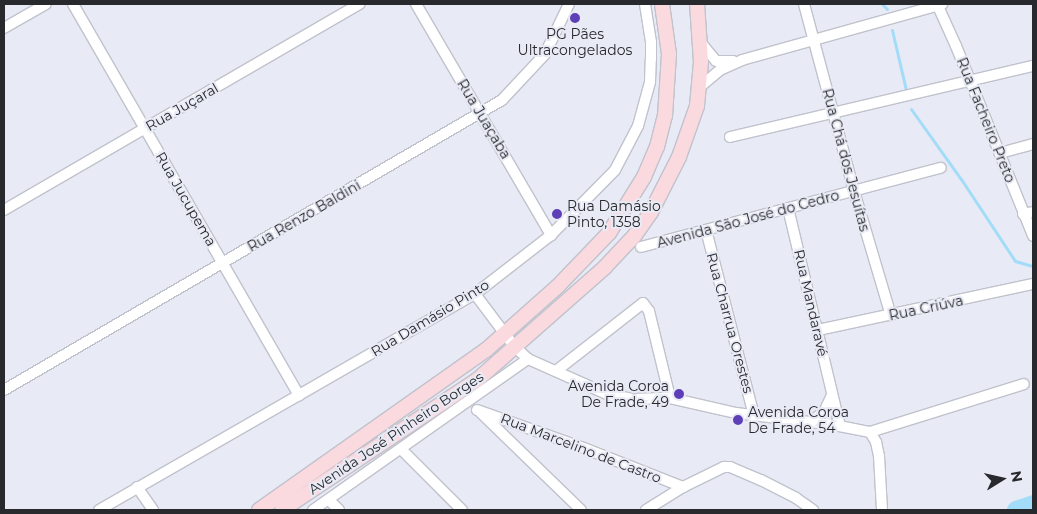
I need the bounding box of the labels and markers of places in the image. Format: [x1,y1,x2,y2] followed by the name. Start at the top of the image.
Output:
[569,12,581,24] marker: PG Pães Ultracongelados
[518,26,632,58] place label: PG Pães Ultracongelados
[567,198,661,230] place label: Rua Damásio Pinto, 1358
[551,208,563,220] marker: Rua Damásio Pinto, 1358
[568,378,669,411] place label: Avenida Coroa De Frade, 49
[673,388,685,400] marker: Avenida Coroa De Frade, 49
[748,404,849,437] place label: Avenida Coroa De Frade, 54
[732,414,744,426] marker: Avenida Coroa De Frade, 54

